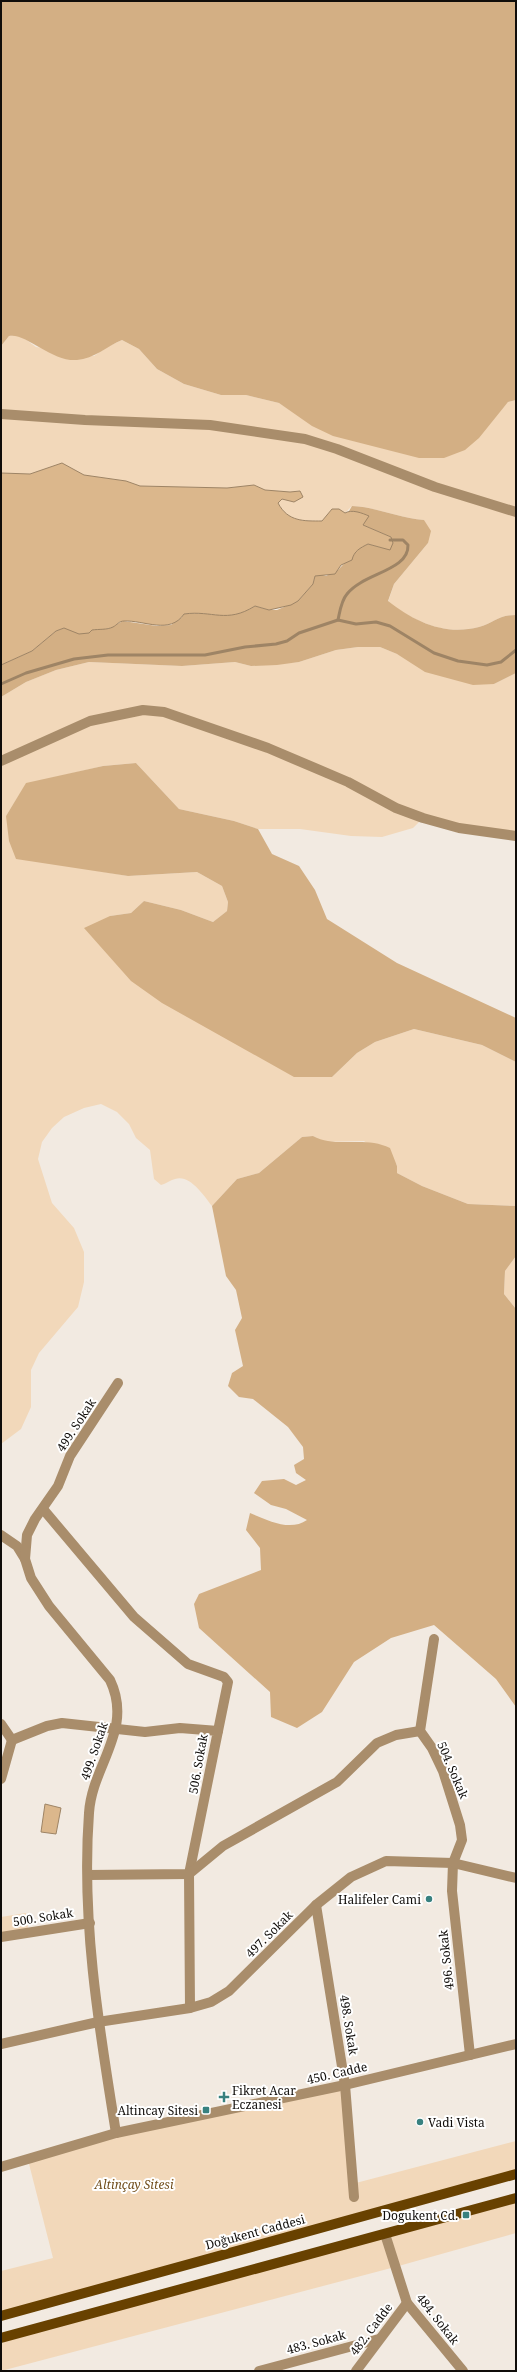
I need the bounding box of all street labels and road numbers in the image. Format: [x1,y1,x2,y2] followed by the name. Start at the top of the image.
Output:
[52,1394,100,1455] street label: 499. Sokak
[76,1719,112,1782] street label: 499. Sokak
[184,1732,212,1795] street label: 506. Sokak
[433,1739,473,1802] street label: 504. Sokak
[12,1904,75,1930] street label: 500. Sokak
[242,1906,297,1961] street label: 497. Sokak
[434,1928,458,1991] street label: 496. Sokak
[336,1994,362,2057] street label: 498. Sokak
[305,2058,369,2088] street label: 450. Cadde
[203,2210,307,2253] street label: Doğukent Caddesi
[413,2290,464,2349] street label: 484. Sokak
[346,2299,396,2359] street label: 482. Cadde
[285,2326,348,2358] street label: 483. Sokak

